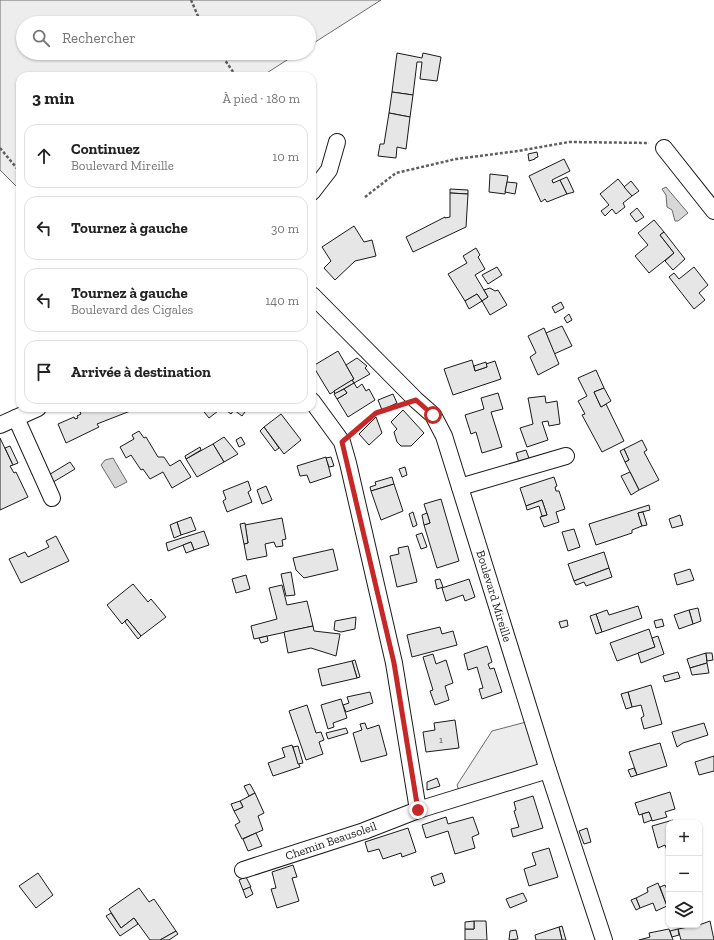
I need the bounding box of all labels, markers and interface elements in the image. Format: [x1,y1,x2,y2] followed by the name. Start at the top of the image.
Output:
[16,16,316,60] search box
[30,27,52,49] icon: search
[62,29,136,47] text: Rechercher
[32,88,74,108] text: 3 min
[223,91,300,106] text: À pied · 180 m
[71,140,140,158] text: Continuez
[33,145,55,167] icon: ahead
[272,149,299,164] text: 10 m
[71,158,174,173] text: Boulevard Mireille
[33,217,55,239] icon: left
[71,219,188,237] text: Tournez à gauche
[271,221,299,236] text: 30 m
[71,284,188,302] text: Tournez à gauche
[33,289,55,311] icon: left
[265,293,299,308] text: 140 m
[71,302,193,317] text: Boulevard des Cigales
[33,361,55,383] icon: arrive
[71,363,211,381] text: Arrivée à destination
[424,406,442,424] route start
[473,549,515,644] street label: Boulevard Mireille
[439,734,443,746] house number: 1
[409,801,427,819] route end
[283,819,379,863] street label: Chemin Beausoleil
[666,820,702,928] map controls
[666,820,702,856] button: +
[666,856,702,892] button: −
[666,892,702,928] button: layers

